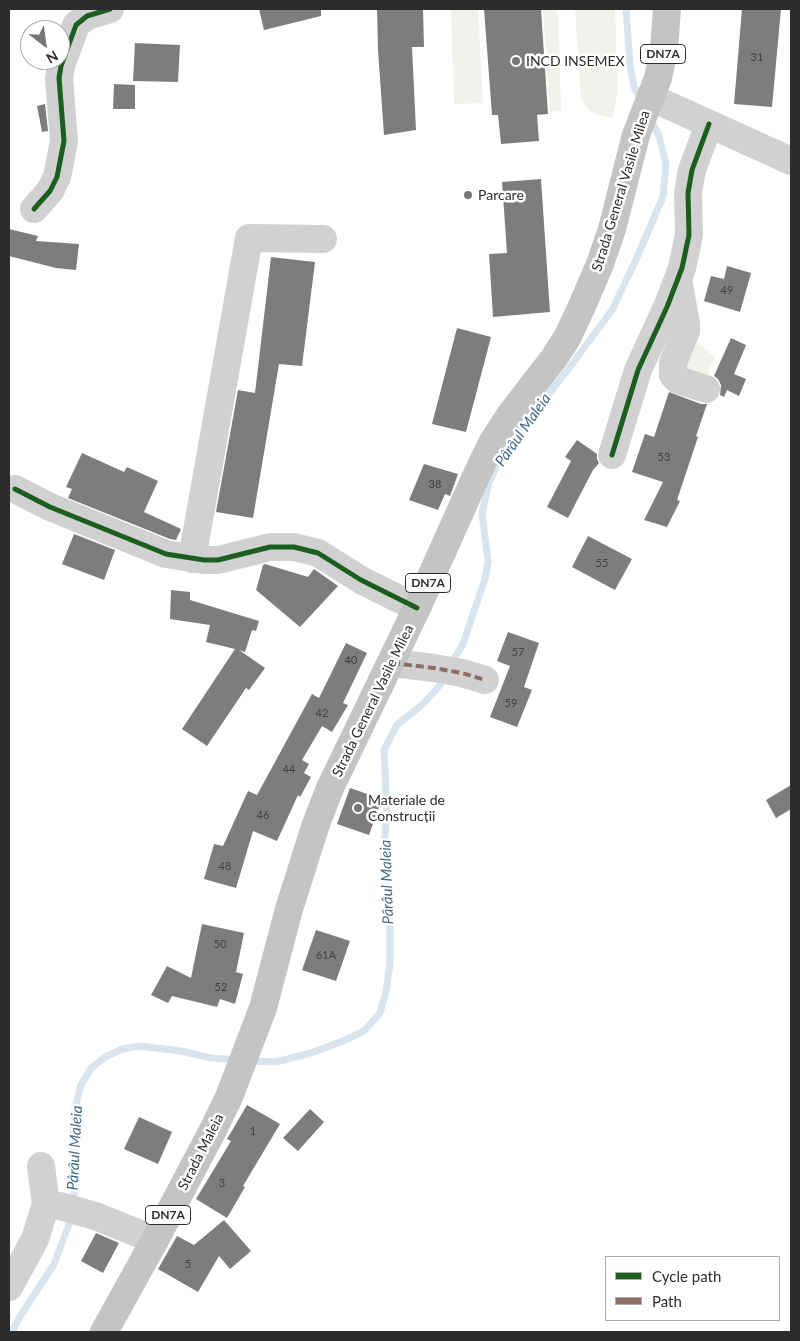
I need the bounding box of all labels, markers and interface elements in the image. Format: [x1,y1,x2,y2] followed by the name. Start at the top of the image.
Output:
[20,20,70,70] north arrow
[640,44,686,64] road number: DN7A
[43,47,61,68] text: N
[751,50,763,64] house number: 31
[526,53,625,69] place label: INCD INSEMEX
[510,55,522,67] marker: INCD INSEMEX
[589,109,653,273] street label: Strada General Vasile Milea
[478,187,524,203] place label: Parcare
[462,189,474,201] marker: Parcare
[721,283,733,297] house number: 49
[491,390,555,470] water label: Pârâul Maleia
[658,450,670,464] house number: 53
[429,477,441,491] house number: 38
[596,556,608,570] house number: 55
[406,574,450,592] road number: DN7A
[329,622,417,780] street label: Strada General Vasile Milea
[512,645,524,659] house number: 57
[345,653,357,667] house number: 40
[505,696,517,710] house number: 59
[316,706,328,720] house number: 42
[283,762,295,776] house number: 44
[368,792,445,824] place label: Materiale de Construcții
[352,802,364,814] marker: Materiale de Construcții
[257,808,269,822] house number: 46
[377,839,397,925] water label: Pârâul Maleia
[219,859,231,873] house number: 48
[214,937,226,951] house number: 50
[316,948,336,962] house number: 61A
[215,980,227,994] house number: 52
[64,1105,86,1191] water label: Pârâul Maleia
[175,1111,227,1193] street label: Strada Maleia
[250,1124,256,1138] house number: 1
[219,1176,225,1190] house number: 3
[146,1206,190,1224] road number: DN7A
[605,1256,780,1321] legend
[185,1257,191,1271] house number: 5
[652,1267,721,1285] text: Cycle path
[652,1292,682,1310] text: Path

